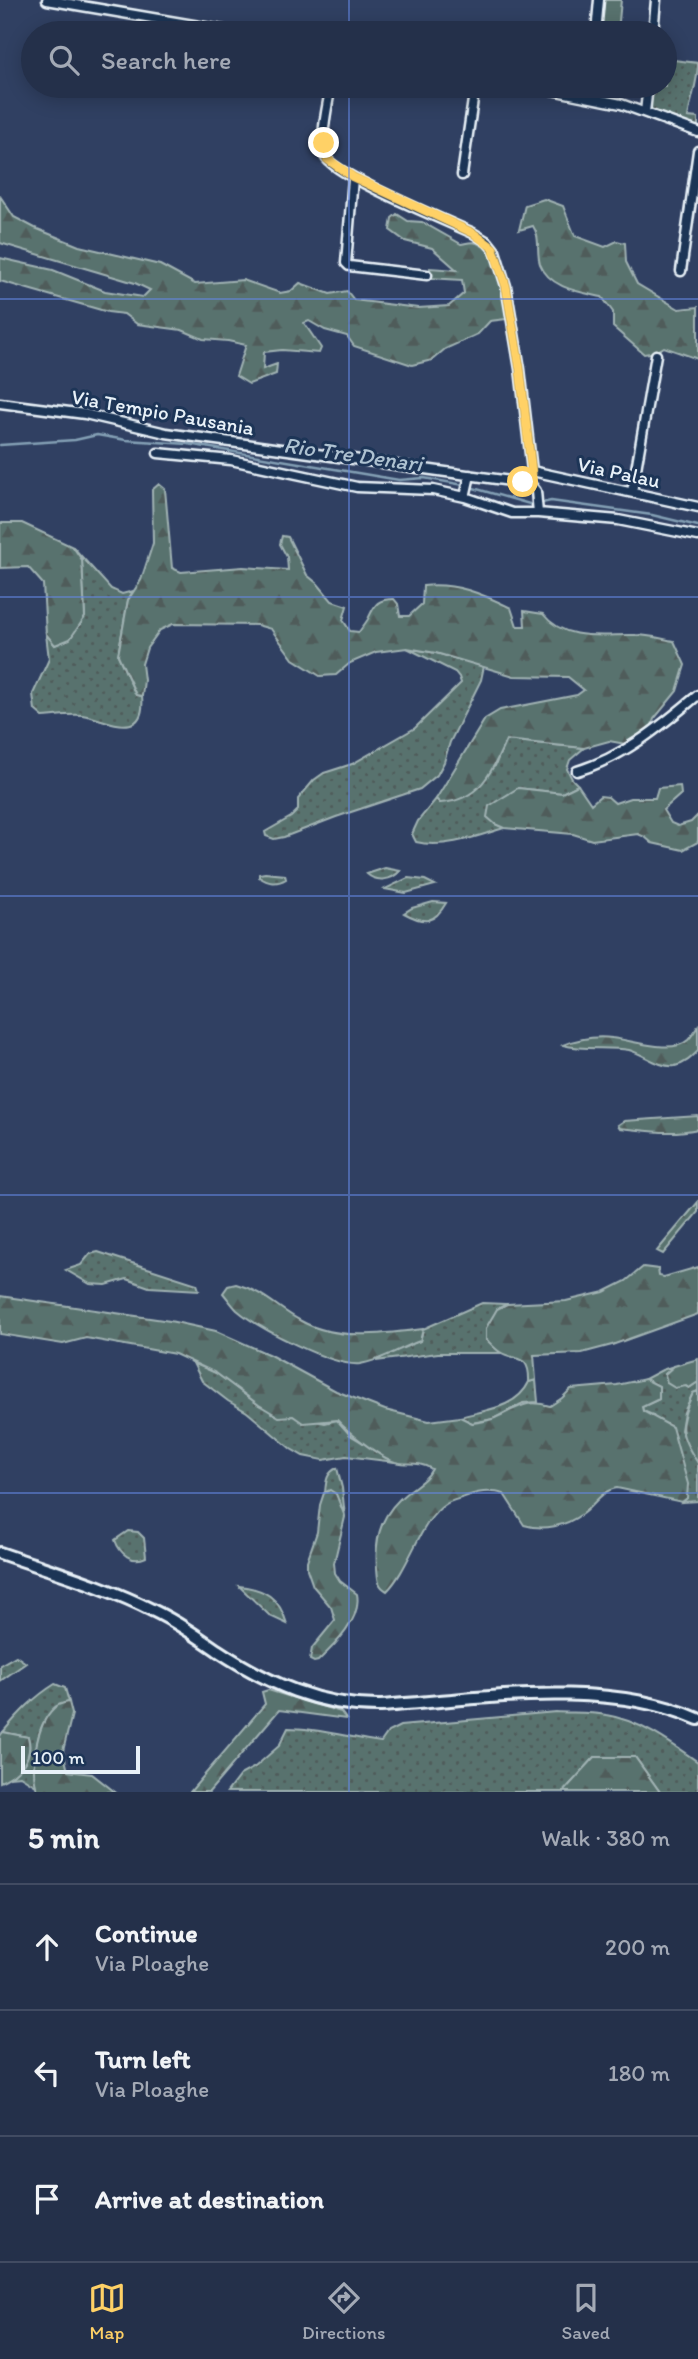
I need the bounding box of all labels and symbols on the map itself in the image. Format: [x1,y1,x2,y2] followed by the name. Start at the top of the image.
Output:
[308,127,339,158] route end
[70,384,256,440] street label: Via Tempio Pausania
[282,430,426,478] water label: Rio Tre Denari
[575,451,663,493] street label: Via Palau
[507,466,538,497] route start
[21,1743,140,1775] scale bar

